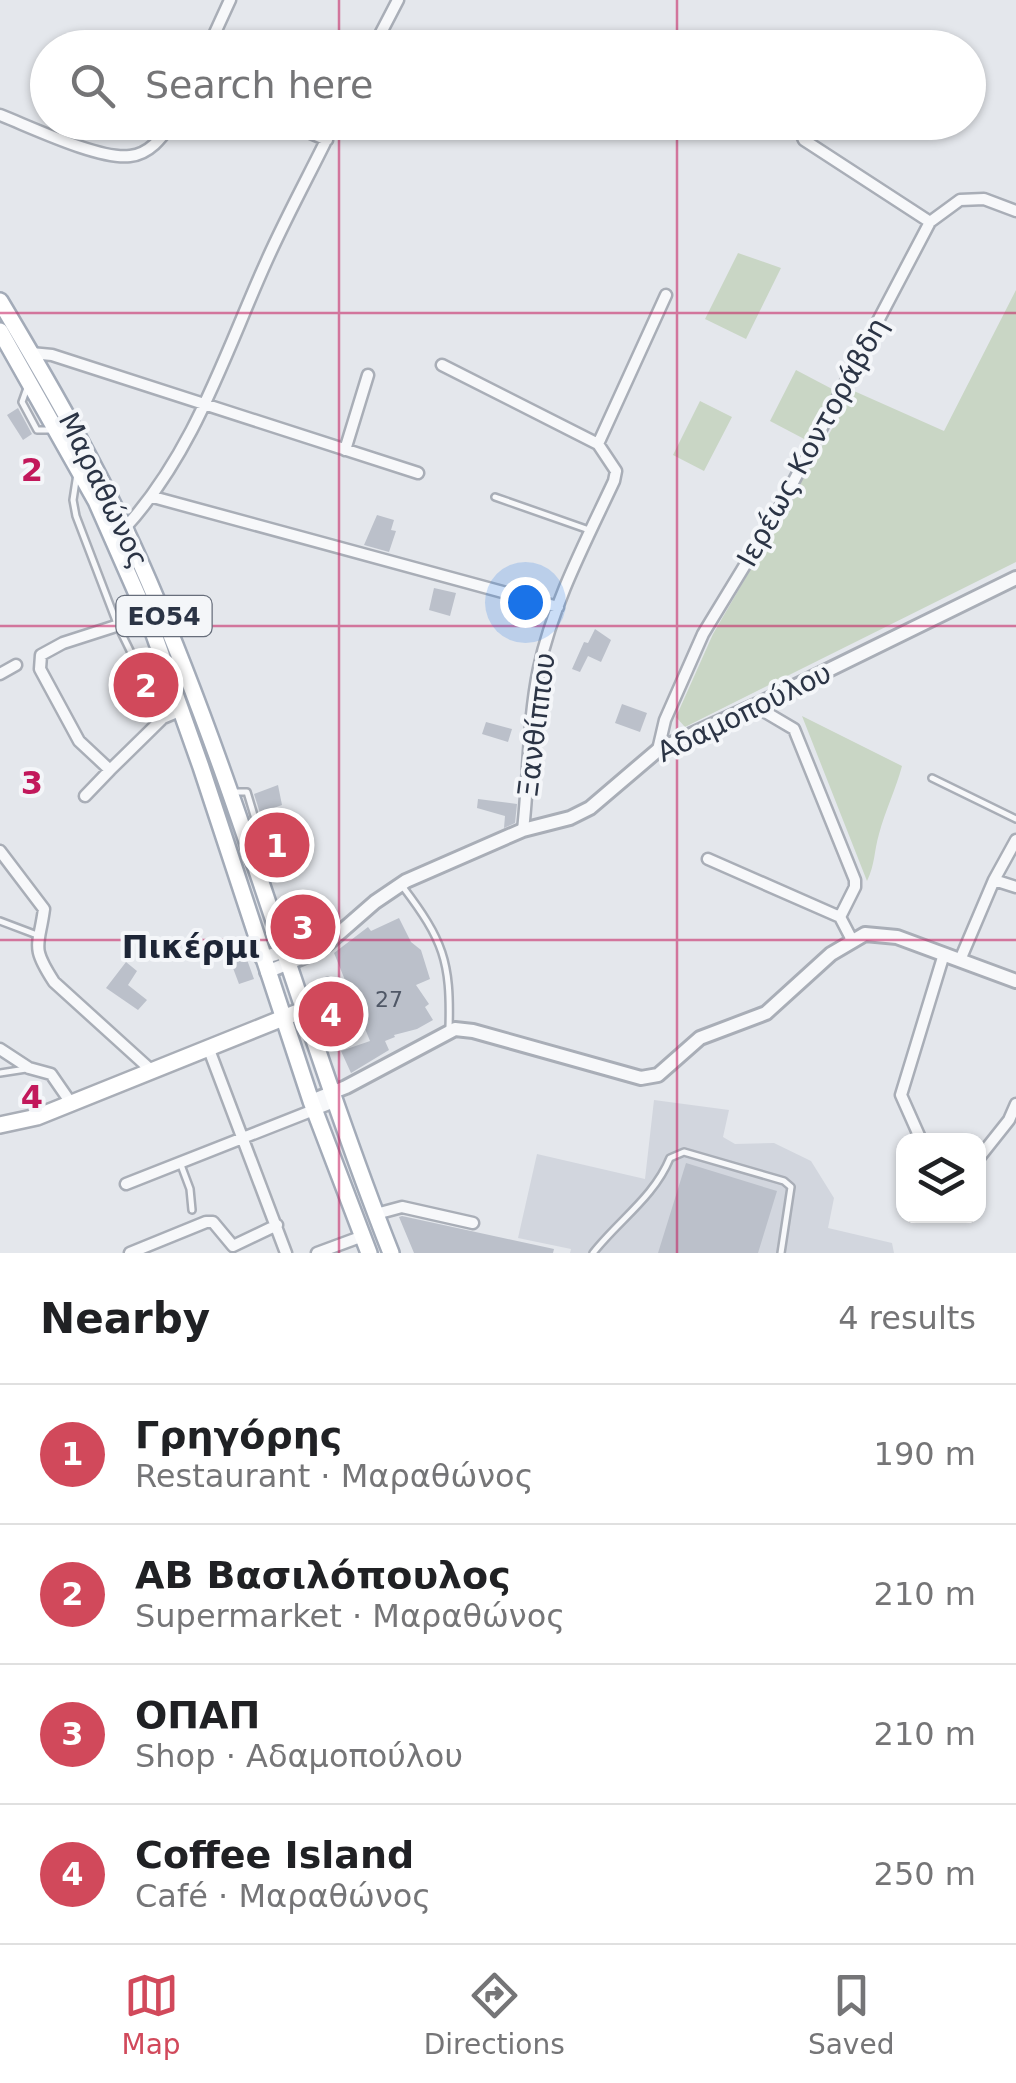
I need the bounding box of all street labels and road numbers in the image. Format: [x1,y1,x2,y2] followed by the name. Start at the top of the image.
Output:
[730,312,895,572] street label: Ιερέως Κοντοράβδη
[52,407,155,573] street label: Μαραθώνος
[116,596,212,636] road number: ΕΟ54
[511,651,562,799] street label: Ξανθίππου
[652,656,837,769] street label: Αδαμοπούλου

